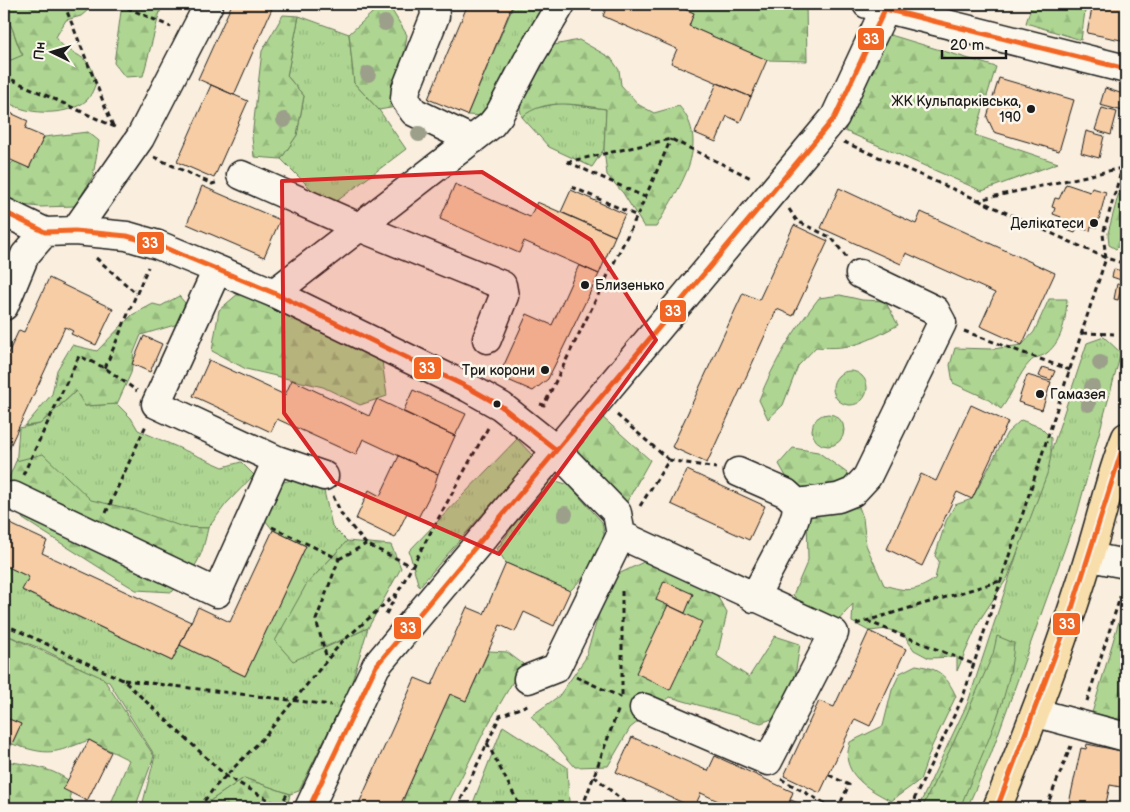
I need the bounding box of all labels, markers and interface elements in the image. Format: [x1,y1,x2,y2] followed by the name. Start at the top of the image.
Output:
[857,27,885,51] line badge: 33
[28,28,78,78] north arrow
[942,28,1006,60] scale bar
[863,31,879,48] text: 33
[950,36,984,55] text: 20 m
[30,41,49,61] text: Пн
[891,93,1021,126] place label: ЖК Кульпарківська, 190
[1025,103,1037,115] marker: ЖК Кульпарківська, 190
[1010,215,1084,232] place label: Делікатеси
[1088,217,1100,229] marker: Делікатеси
[136,231,165,255] line badge: 33
[142,235,158,252] text: 33
[595,277,664,294] place label: Близенько
[579,279,591,291] marker: Близенько
[659,299,687,323] line badge: 33
[665,303,681,320] text: 33
[413,356,442,380] line badge: 33
[419,360,435,377] text: 33
[462,362,535,379] place label: Три корони
[539,364,551,376] marker: Три корони
[1050,386,1106,403] place label: Гамазея
[1034,388,1046,400] marker: Гамазея
[492,399,502,409] unlabelled marker
[1052,612,1081,636] line badge: 33
[393,616,422,640] line badge: 33
[1059,616,1075,633] text: 33
[400,620,416,637] text: 33

